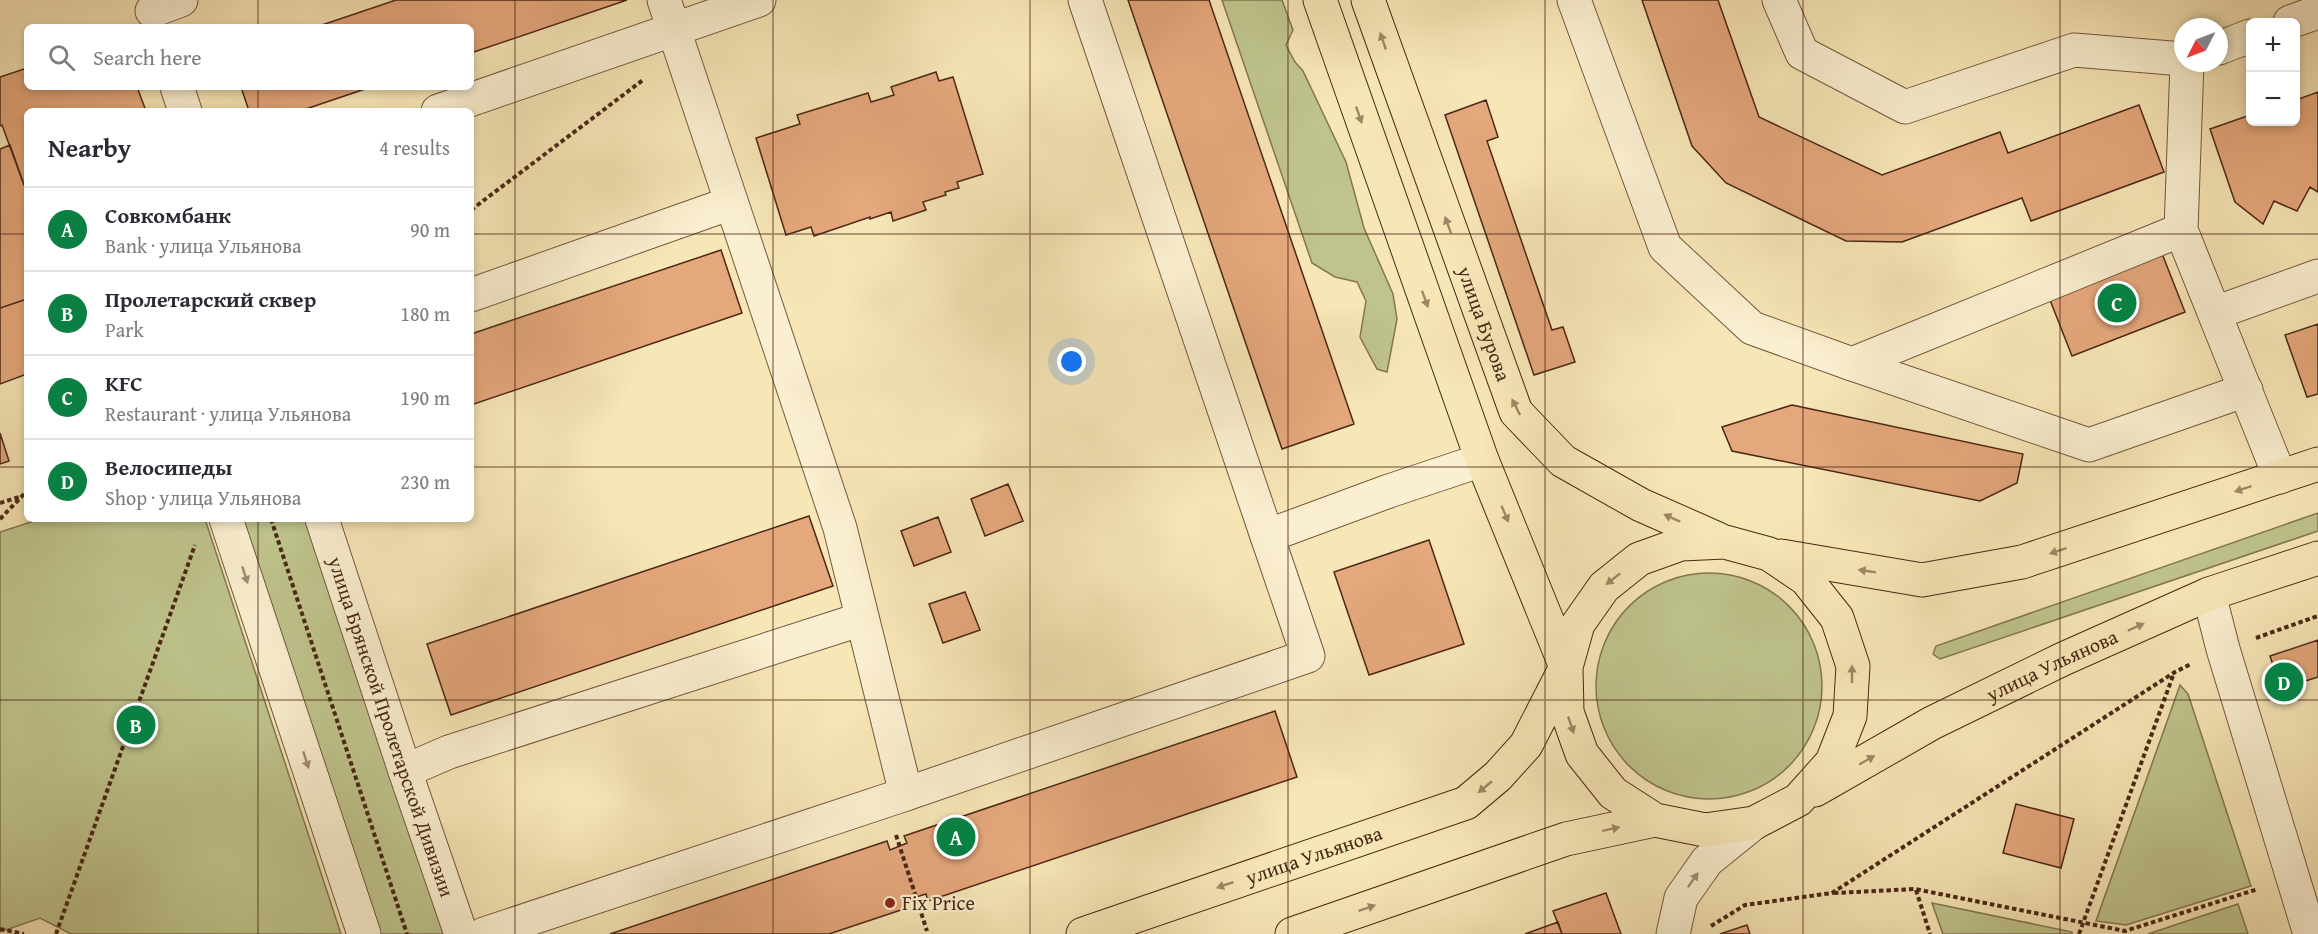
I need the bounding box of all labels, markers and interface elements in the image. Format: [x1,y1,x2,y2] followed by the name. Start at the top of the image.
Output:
[2174,18,2228,72] north arrow
[2246,18,2300,126] map controls
[2246,18,2300,72] button: +
[24,24,474,90] search box
[1377,32,1387,50] one-way arrow
[45,41,78,74] icon: search
[93,41,202,73] text: Search here
[2246,72,2300,126] button: −
[1355,106,1365,124] one-way arrow
[48,128,131,167] text: Nearby
[379,133,450,162] text: 4 results
[105,199,231,231] text: Совкомбанк
[61,215,74,244] text: A
[410,215,450,244] text: 90 m
[1443,216,1453,234] one-way arrow
[105,231,302,260] text: Bank · улица Ульянова
[1450,261,1519,386] street label: улица Бурова
[2098,280,2136,326] pin: C
[105,283,316,315] text: Пролетарский сквер
[1420,290,1430,308] one-way arrow
[61,299,74,328] text: B
[400,299,450,328] text: 180 m
[105,315,144,344] text: Park
[1057,347,1086,376] your location
[105,367,143,399] text: KFC
[62,383,73,412] text: C
[400,383,450,412] text: 190 m
[105,399,351,428] text: Restaurant · улица Ульянова
[1511,399,1521,416] one-way arrow
[105,451,232,483] text: Велосипеды
[61,467,74,496] text: D
[400,467,450,496] text: 230 m
[105,483,301,512] text: Shop · улица Ульянова
[2234,485,2252,494] one-way arrow
[1500,506,1510,524] one-way arrow
[1663,513,1681,523] one-way arrow
[2048,546,2066,556] one-way arrow
[321,552,462,901] street label: улица Брянской Пролетарской Дивизии
[241,566,250,584] one-way arrow
[1857,566,1876,575] one-way arrow
[1606,573,1622,585] one-way arrow
[1980,621,2123,709] street label: улица Ульянова
[2127,622,2145,632] one-way arrow
[2264,660,2304,704] pin: D
[1847,664,1857,683] one-way arrow
[116,702,156,748] pin: B
[1567,716,1577,734] one-way arrow
[302,751,312,769] one-way arrow
[1859,755,1875,766] one-way arrow
[1478,780,1493,793] one-way arrow
[936,814,976,860] pin: A
[1241,818,1386,892] street label: улица Ульянова
[1601,824,1620,834] one-way arrow
[1687,873,1699,889] one-way arrow
[1216,881,1234,891] one-way arrow
[902,888,975,917] place label: Fix Price
[883,896,897,910] marker: Fix Price
[1358,902,1376,912] one-way arrow

